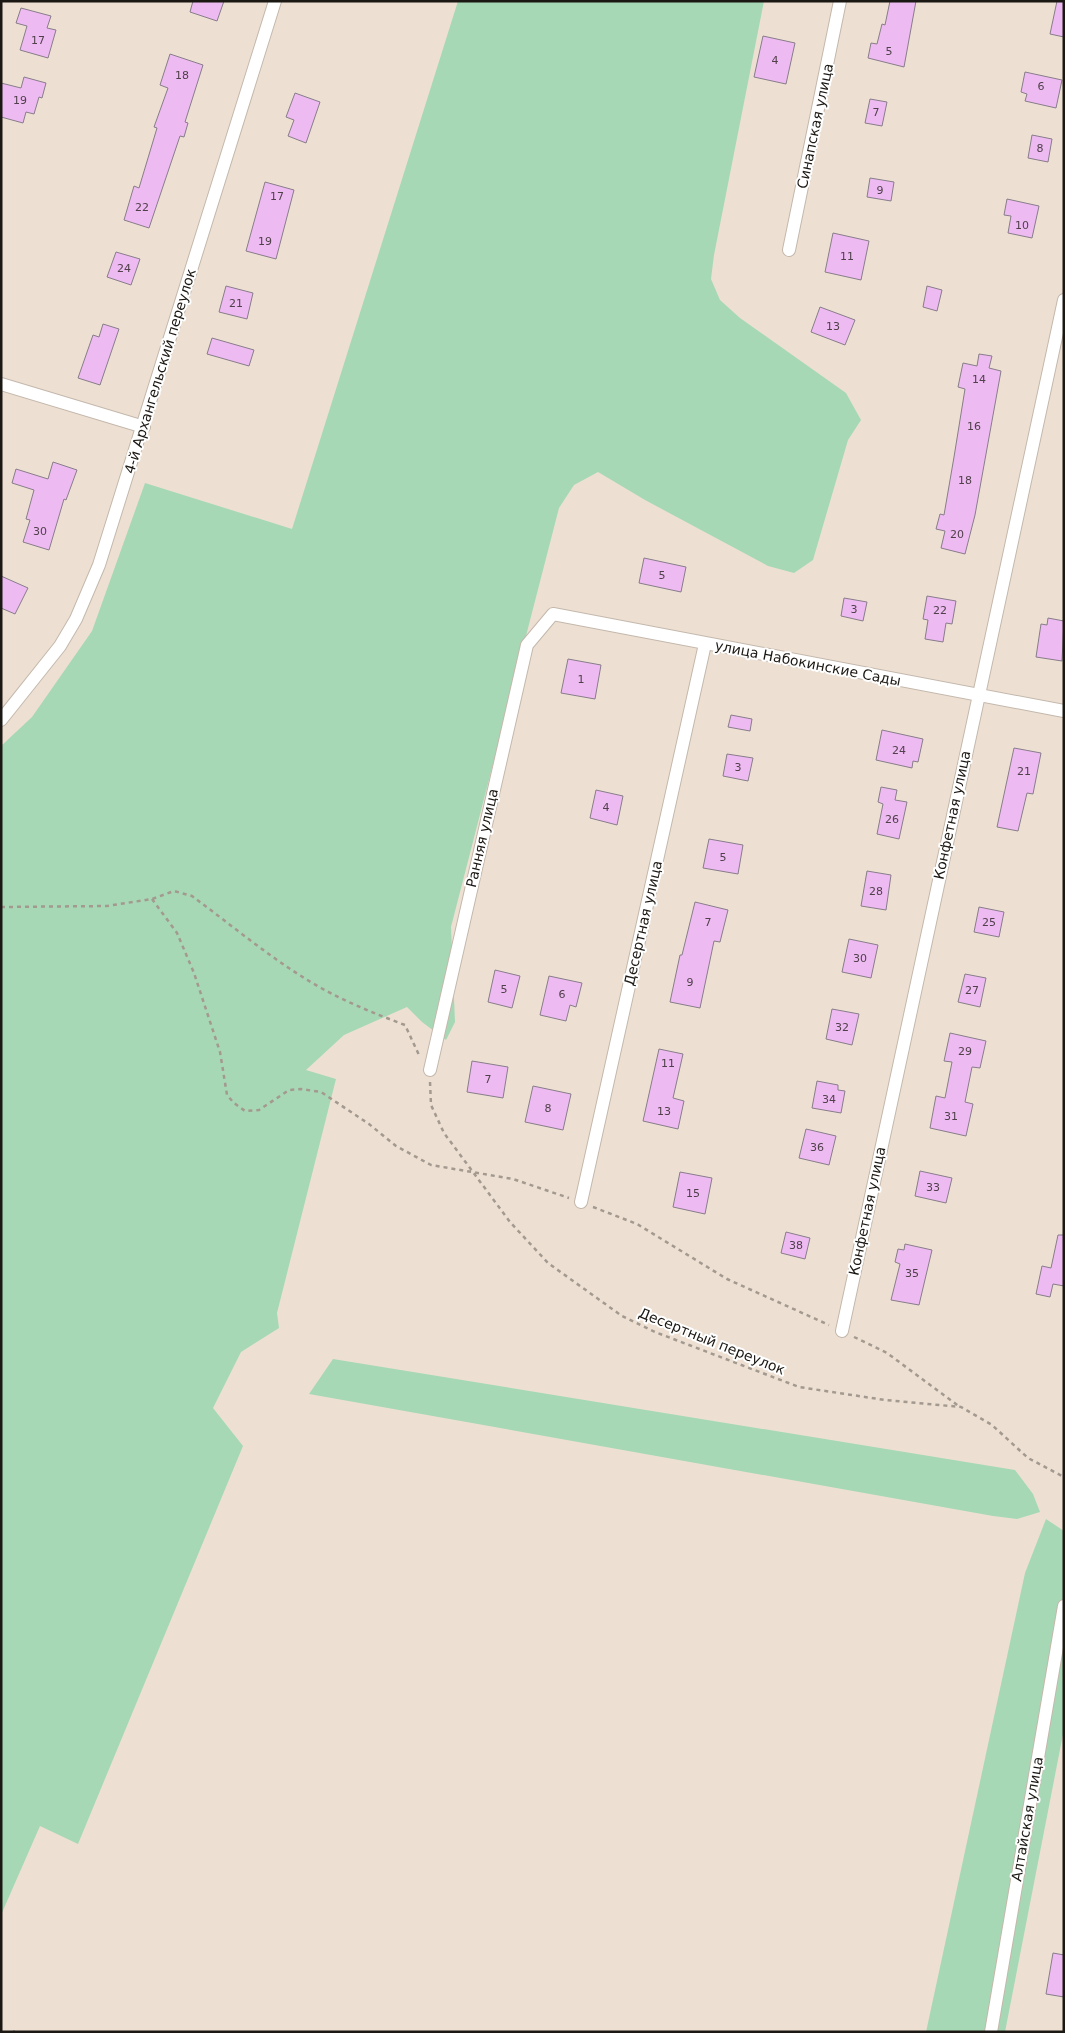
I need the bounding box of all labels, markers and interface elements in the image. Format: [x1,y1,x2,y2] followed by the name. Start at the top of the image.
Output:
[31,34,45,47] house number: 17
[886,45,893,58] house number: 5
[772,54,779,67] house number: 4
[794,62,836,190] street label: Синапская улица
[175,69,189,82] house number: 18
[1038,80,1045,93] house number: 6
[13,94,27,107] house number: 19
[873,106,880,119] house number: 7
[1037,142,1044,155] house number: 8
[877,184,884,197] house number: 9
[270,190,284,203] house number: 17
[135,201,149,214] house number: 22
[1015,219,1029,232] house number: 10
[258,235,272,248] house number: 19
[840,250,854,263] house number: 11
[117,262,131,275] house number: 24
[121,267,199,475] street label: 4-й Архангельский переулок
[229,297,243,310] house number: 21
[826,320,840,333] house number: 13
[972,373,986,386] house number: 14
[967,420,981,433] house number: 16
[958,474,972,487] house number: 18
[33,525,47,538] house number: 30
[950,528,964,541] house number: 20
[659,569,666,582] house number: 5
[851,603,858,616] house number: 3
[933,604,947,617] house number: 22
[714,637,902,689] street label: улица Набокинские Сады
[578,673,585,686] house number: 1
[892,744,906,757] house number: 24
[931,749,973,881] street label: Конфетная улица
[735,761,742,774] house number: 3
[1017,765,1031,778] house number: 21
[463,787,501,889] street label: Ранняя улица
[603,801,610,814] house number: 4
[885,813,899,826] house number: 26
[720,851,727,864] house number: 5
[621,859,665,987] street label: Десертная улица
[869,885,883,898] house number: 28
[705,916,712,929] house number: 7
[982,916,996,929] house number: 25
[853,952,867,965] house number: 30
[687,976,694,989] house number: 9
[501,983,508,996] house number: 5
[965,984,979,997] house number: 27
[559,988,566,1001] house number: 6
[835,1021,849,1034] house number: 32
[958,1045,972,1058] house number: 29
[661,1057,675,1070] house number: 11
[485,1073,492,1086] house number: 7
[822,1093,836,1106] house number: 34
[545,1102,552,1115] house number: 8
[657,1105,671,1118] house number: 13
[944,1110,958,1123] house number: 31
[810,1141,824,1154] house number: 36
[846,1145,888,1277] street label: Конфетная улица
[926,1181,940,1194] house number: 33
[686,1187,700,1200] house number: 15
[789,1239,803,1252] house number: 38
[905,1267,919,1280] house number: 35
[637,1304,787,1378] street label: Десертный переулок
[1008,1755,1046,1883] street label: Алтайская улица

